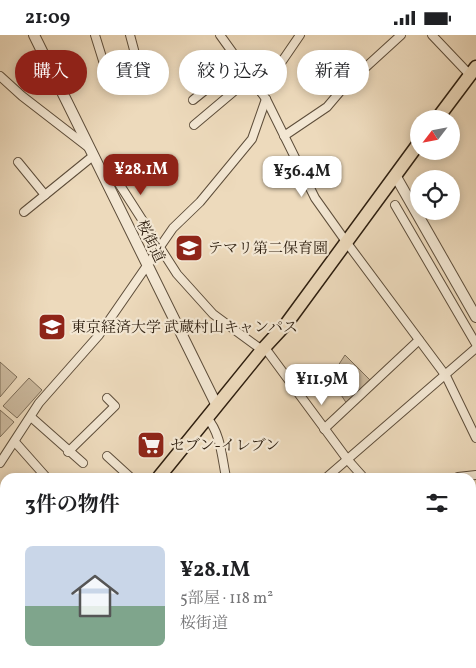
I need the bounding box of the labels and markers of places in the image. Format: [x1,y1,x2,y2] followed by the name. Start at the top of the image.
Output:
[100,154,182,196] pin: ¥28.1M
[261,155,343,198] pin: ¥36.4M
[174,233,204,263] school or university icon: テマリ第二保育園
[208,239,328,260] place label: テマリ第二保育園
[37,312,67,342] school or university icon: 東京経済大学 武蔵村山キャンパス
[71,318,298,339] place label: 東京経済大学 武蔵村山キャンパス
[281,363,363,406] pin: ¥11.9M
[136,430,166,460] supermarket icon: セブン-イレブン
[170,436,280,457] place label: セブン-イレブン

